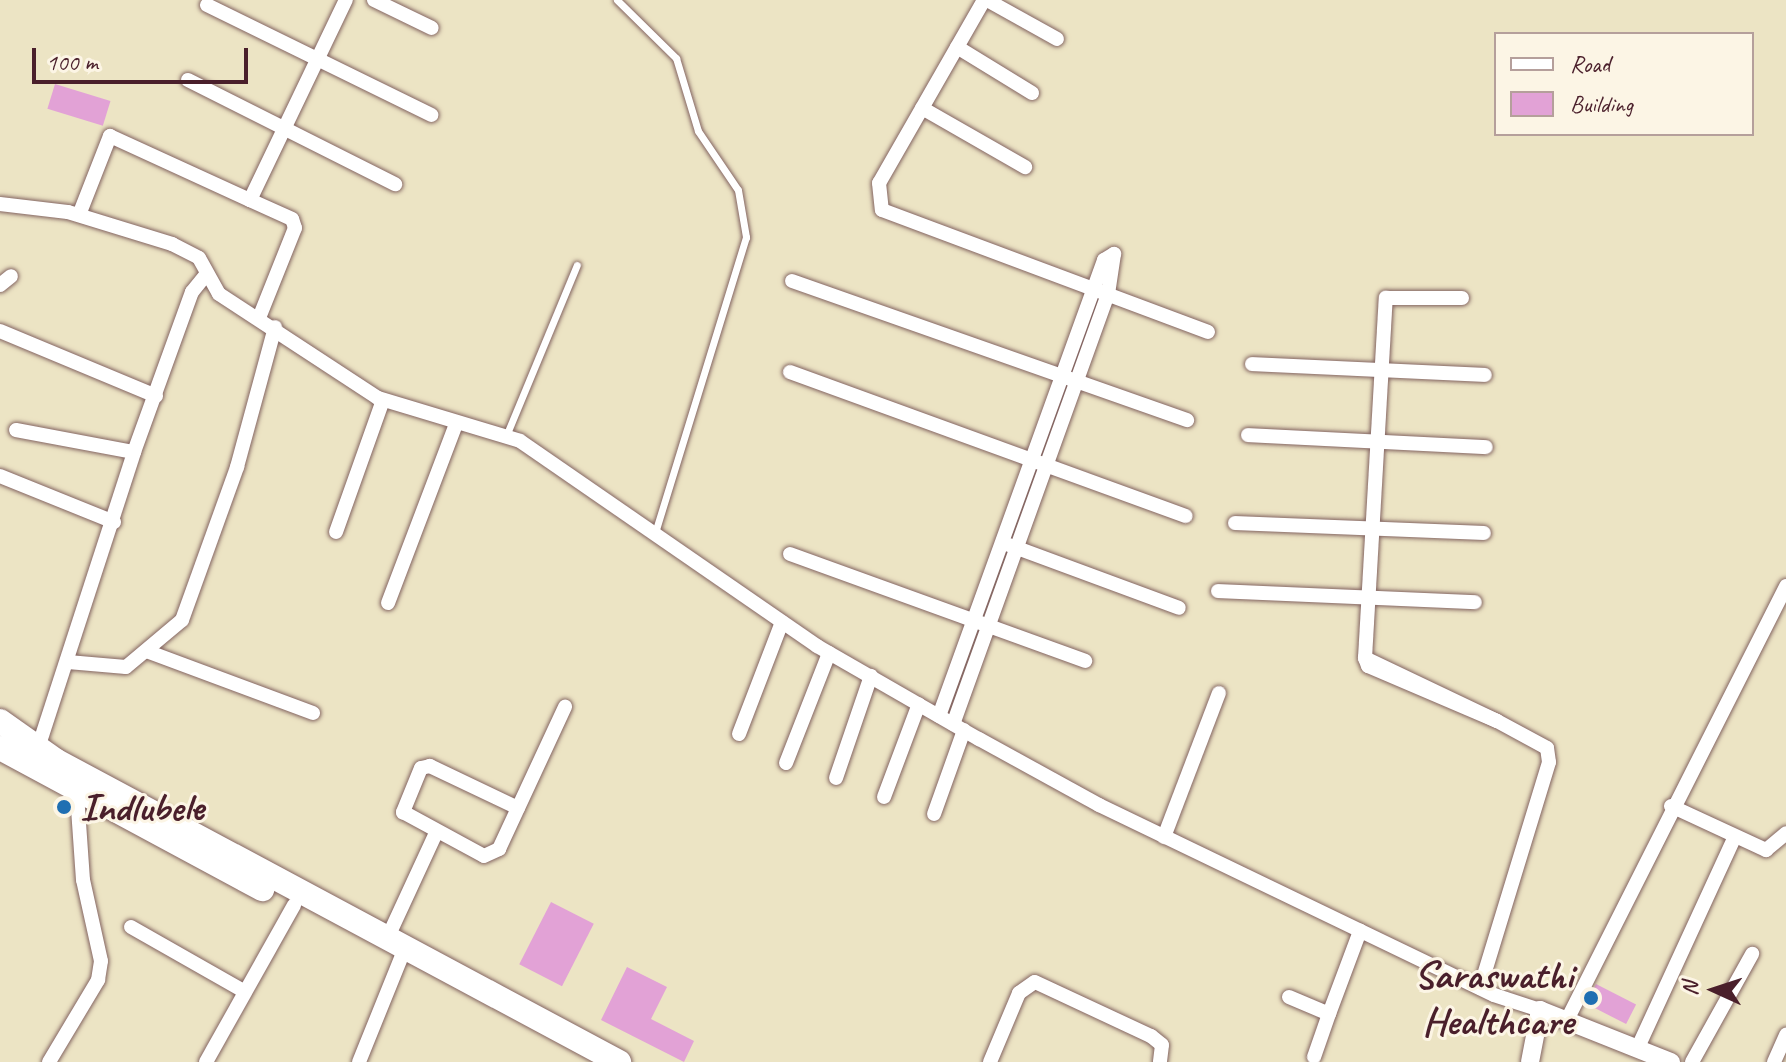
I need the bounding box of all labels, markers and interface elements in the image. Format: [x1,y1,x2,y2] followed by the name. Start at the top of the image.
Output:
[36,32,252,82] scale bar
[1494,32,1754,136] legend
[46,47,98,77] text: 100 m
[1570,49,1610,79] text: Road
[1570,89,1633,119] text: Building
[80,783,204,831] place label: Indlubele
[55,798,73,816] marker: Indlubele
[1674,950,1754,1030] north arrow
[1414,951,1573,1045] place label: Saraswathi Healthcare
[1676,981,1704,996] text: N
[1580,987,1602,1009] marker: Saraswathi Healthcare

